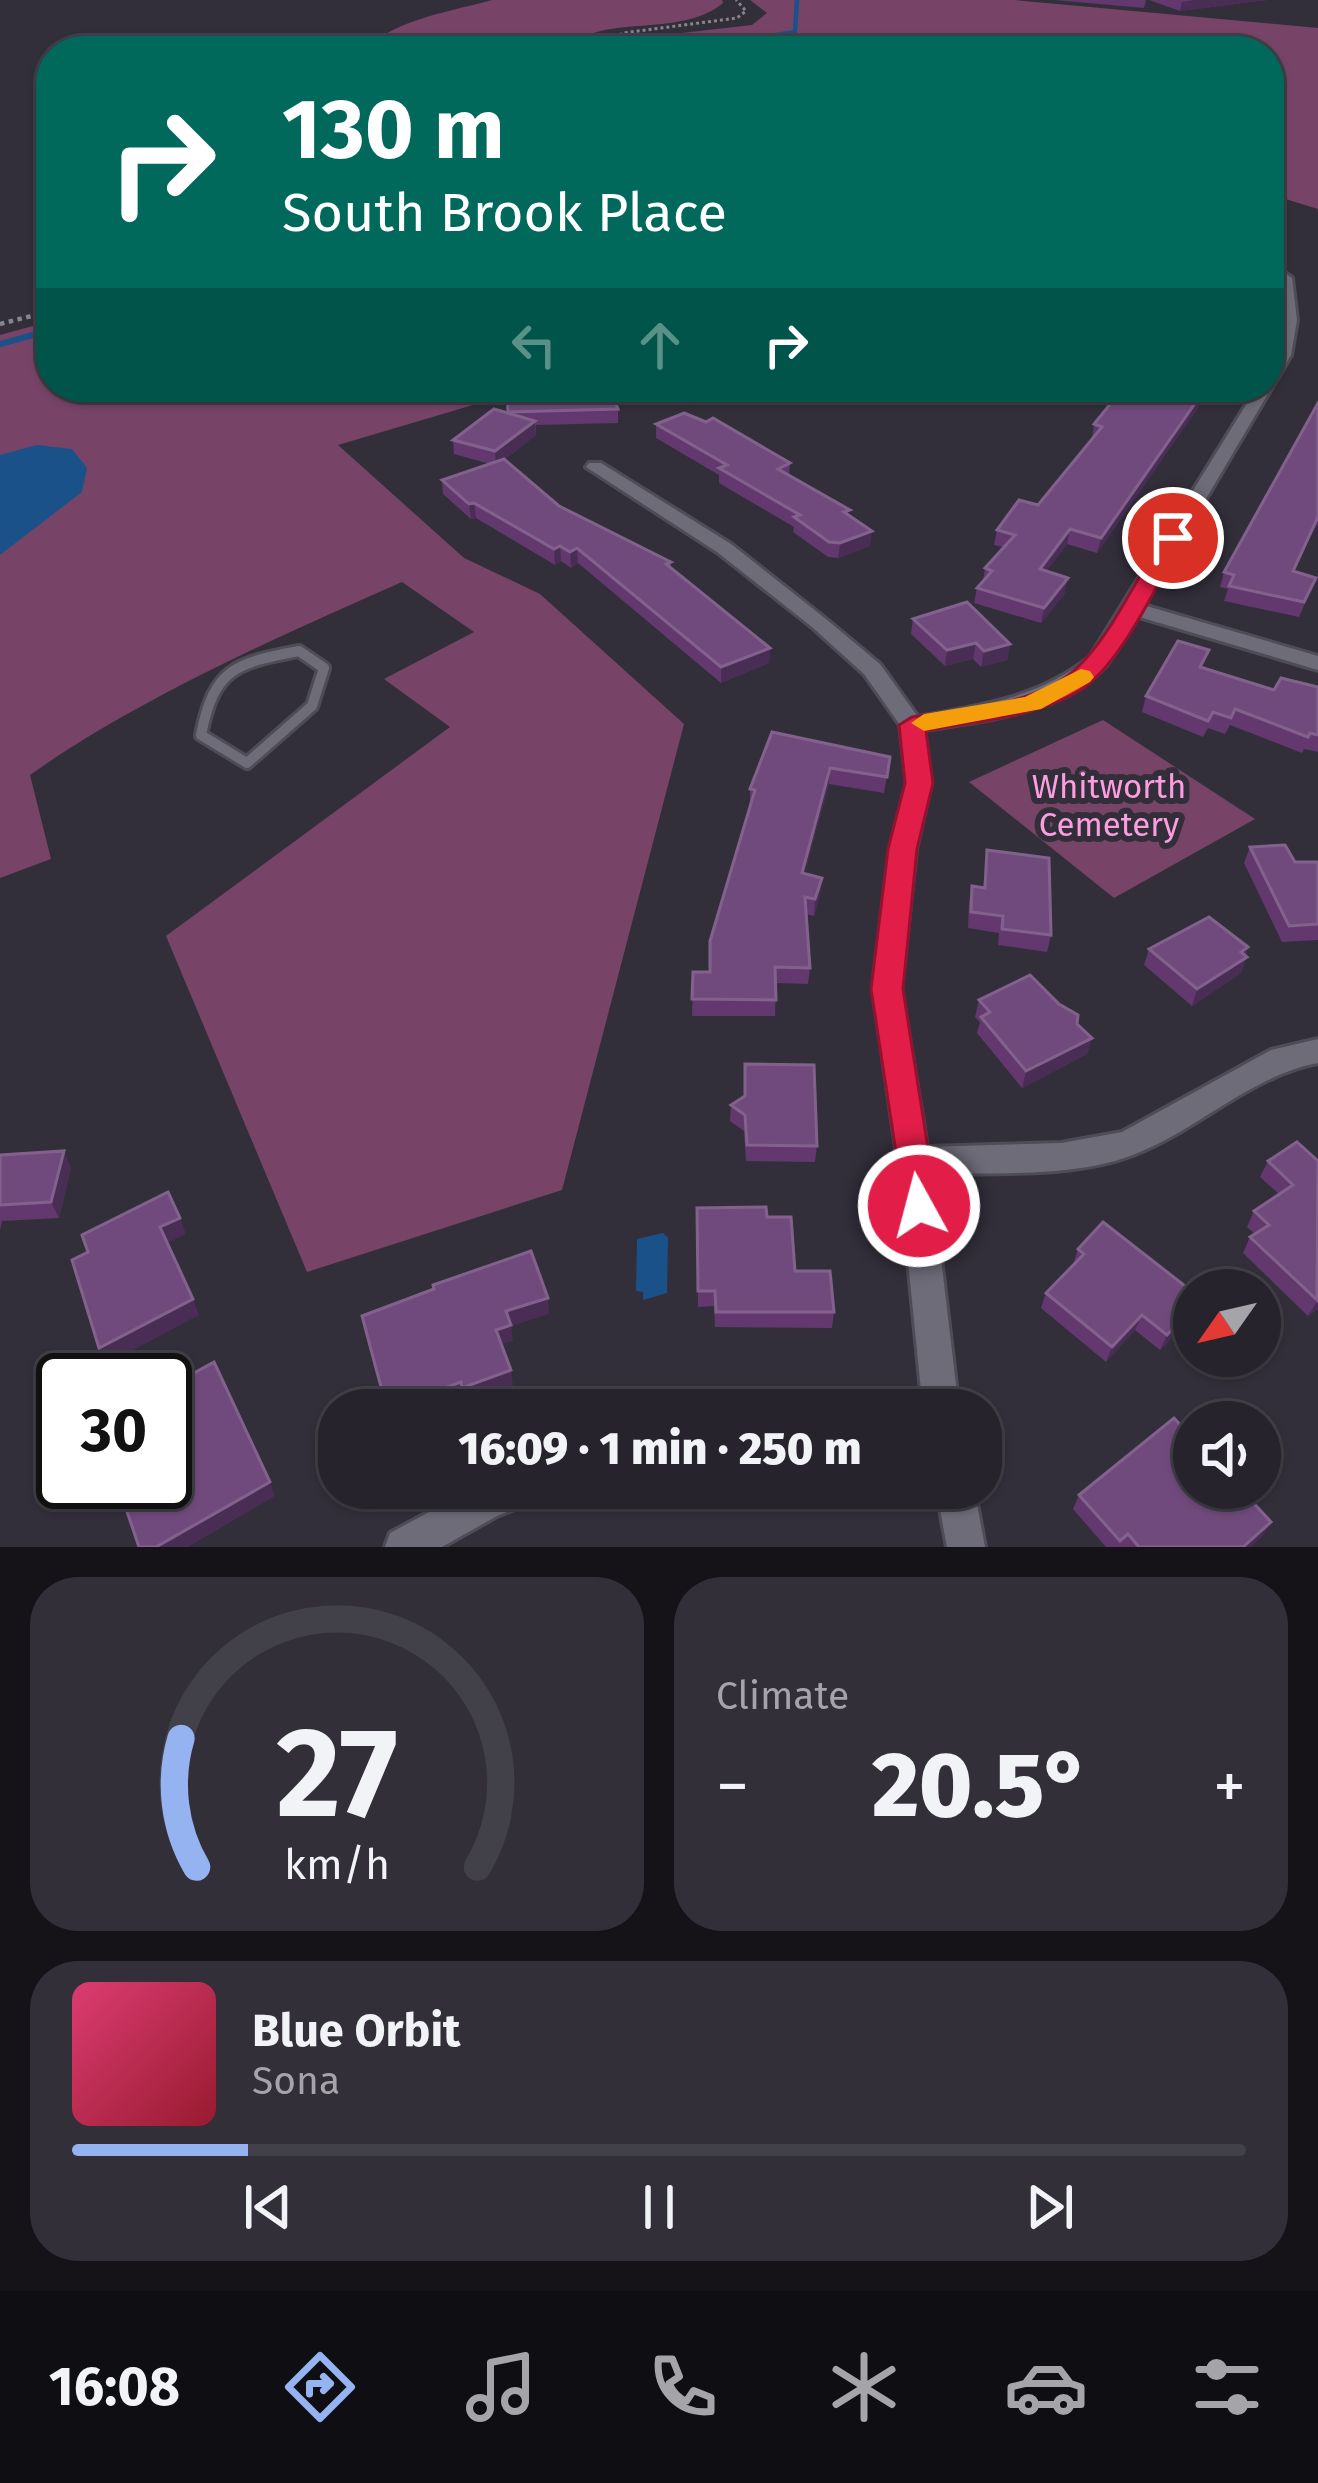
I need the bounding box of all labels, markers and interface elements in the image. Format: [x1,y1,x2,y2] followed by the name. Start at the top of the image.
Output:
[282,79,505,180] text: 130 m
[84,84,240,240] icon: right
[282,181,727,245] text: South Brook Place
[501,312,567,378] icon: left
[627,312,693,378] icon: ahead
[753,312,819,378] icon: right
[1122,487,1224,589] pin
[1140,505,1206,571] icon: arrive
[1032,767,1186,845] park label: Whitworth Cemetery
[856,1143,982,1269] position arrow
[1173,1269,1281,1377] north arrow
[1173,1269,1281,1509] map controls
[36,1353,192,1509] speed limit sign: 30
[1173,1401,1281,1509] button: sound
[458,1422,862,1476] text: 16:09 · 1 min · 250 m
[716,1673,849,1719] text: Climate
[276,1699,398,1849] text: 27
[872,1732,1090,1840] text: 20.5°
[716,1747,749,1826] text: −
[1213,1747,1246,1826] text: +
[284,1839,390,1890] text: km/h
[252,2004,460,2058] text: Blue Orbit
[252,2058,340,2104] text: Sona
[235,2174,301,2240] icon: previous
[626,2174,692,2240] icon: pause
[1017,2174,1083,2240] icon: next
[278,2345,362,2429] icon: directions
[459,2345,543,2429] icon: music
[641,2345,725,2429] icon: phone
[822,2345,906,2429] icon: climate
[1004,2345,1088,2429] icon: car
[1185,2345,1269,2429] icon: filters
[49,2355,180,2419] text: 16:08

